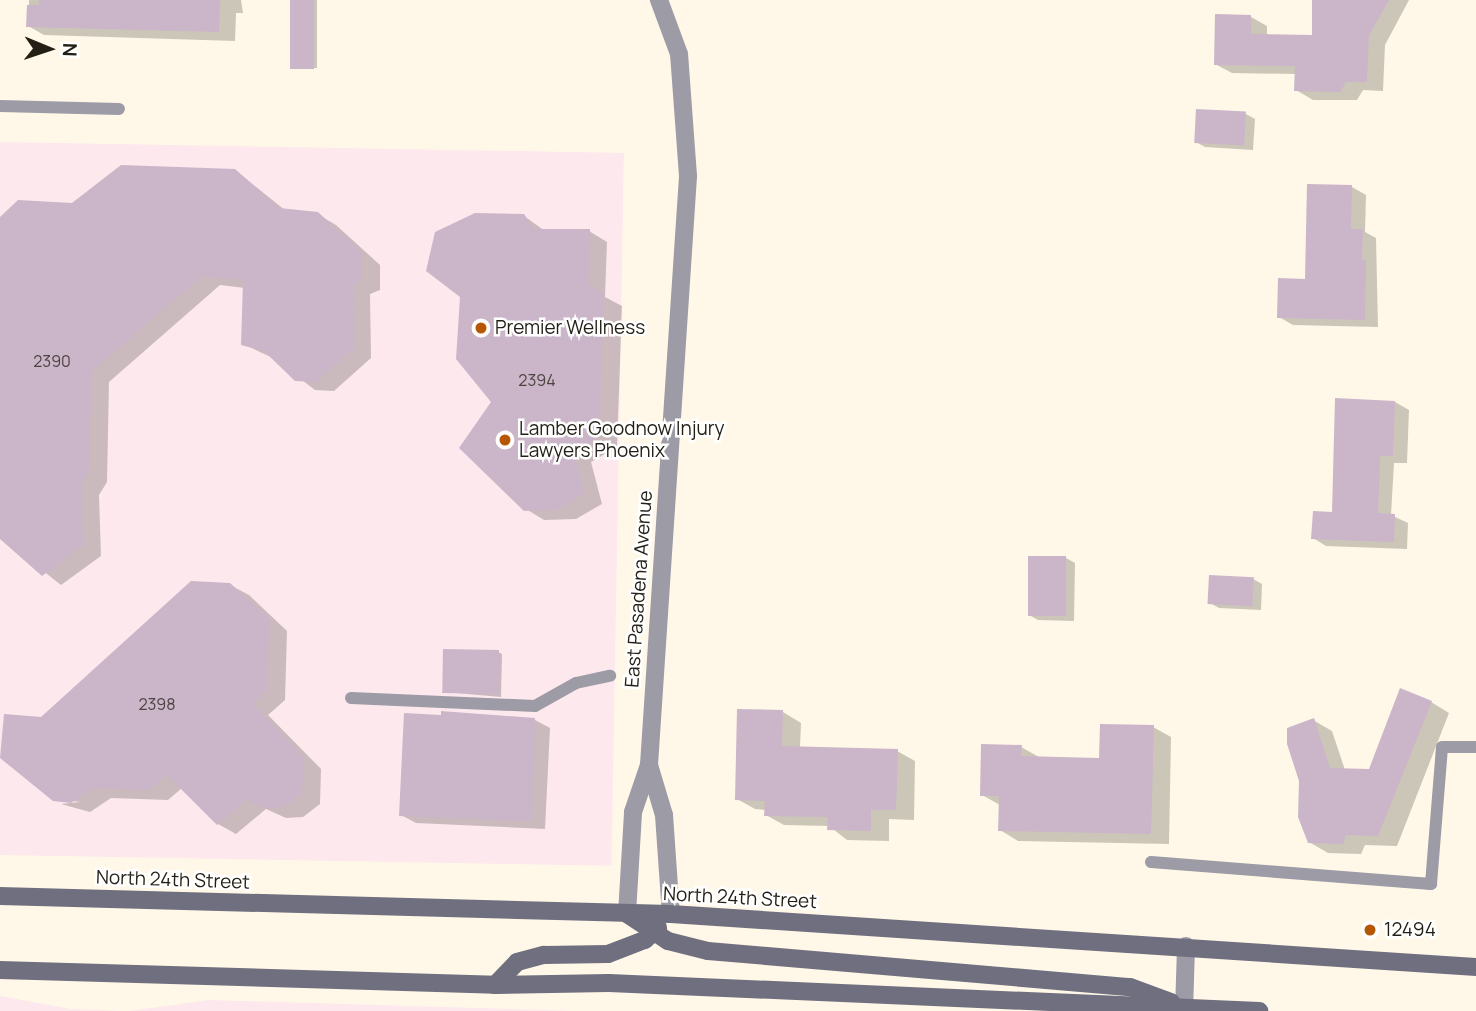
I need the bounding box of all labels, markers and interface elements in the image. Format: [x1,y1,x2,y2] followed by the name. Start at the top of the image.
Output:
[14,14,84,84] north arrow
[57,42,83,57] text: N
[495,317,645,339] place label: Premier Wellness
[473,320,489,336] marker: Premier Wellness
[33,351,71,371] house number: 2390
[518,370,556,390] house number: 2394
[519,418,724,462] place label: Lamber Goodnow Injury Lawyers Phoenix
[497,432,513,448] marker: Lamber Goodnow Injury Lawyers Phoenix
[621,490,657,688] street label: East Pasadena Avenue
[138,694,176,714] house number: 2398
[96,866,250,894] street label: North 24th Street
[663,883,817,913] street label: North 24th Street
[1384,919,1436,941] place label: 12494
[1362,922,1378,938] marker: 12494

